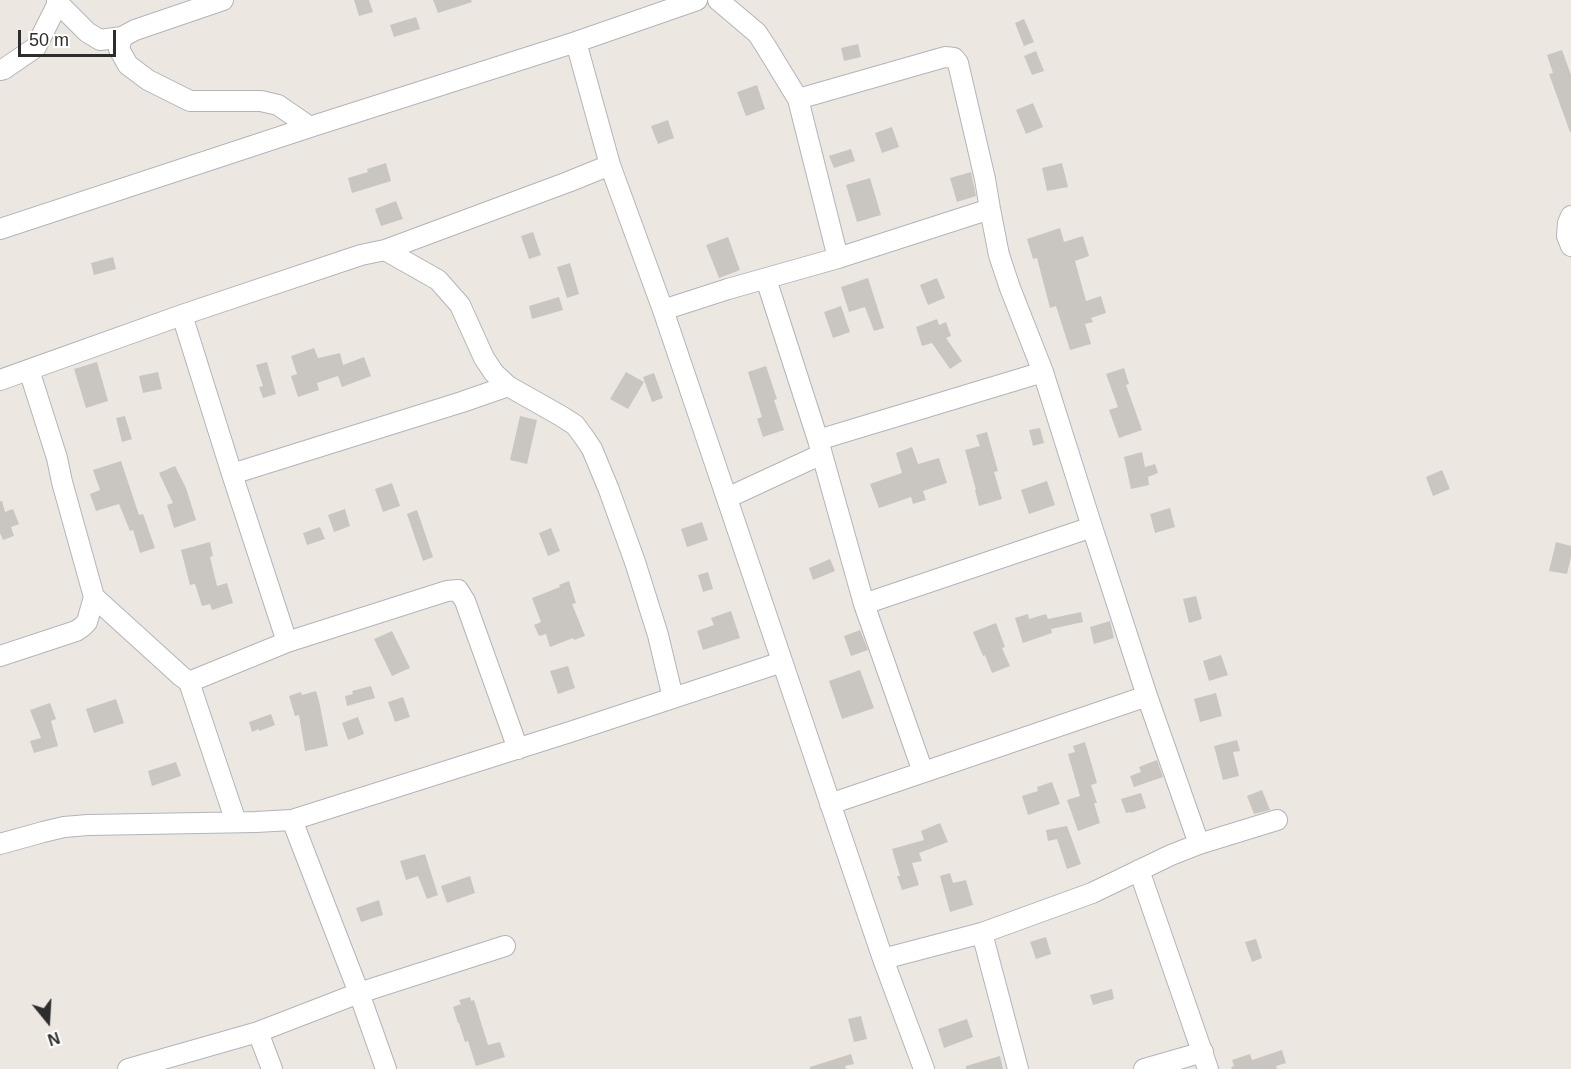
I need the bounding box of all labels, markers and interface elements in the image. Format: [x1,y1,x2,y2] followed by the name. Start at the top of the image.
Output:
[21,18,118,56] scale bar
[29,30,69,50] text: 50 m
[18,991,78,1051] north arrow
[46,1029,62,1048] text: N

